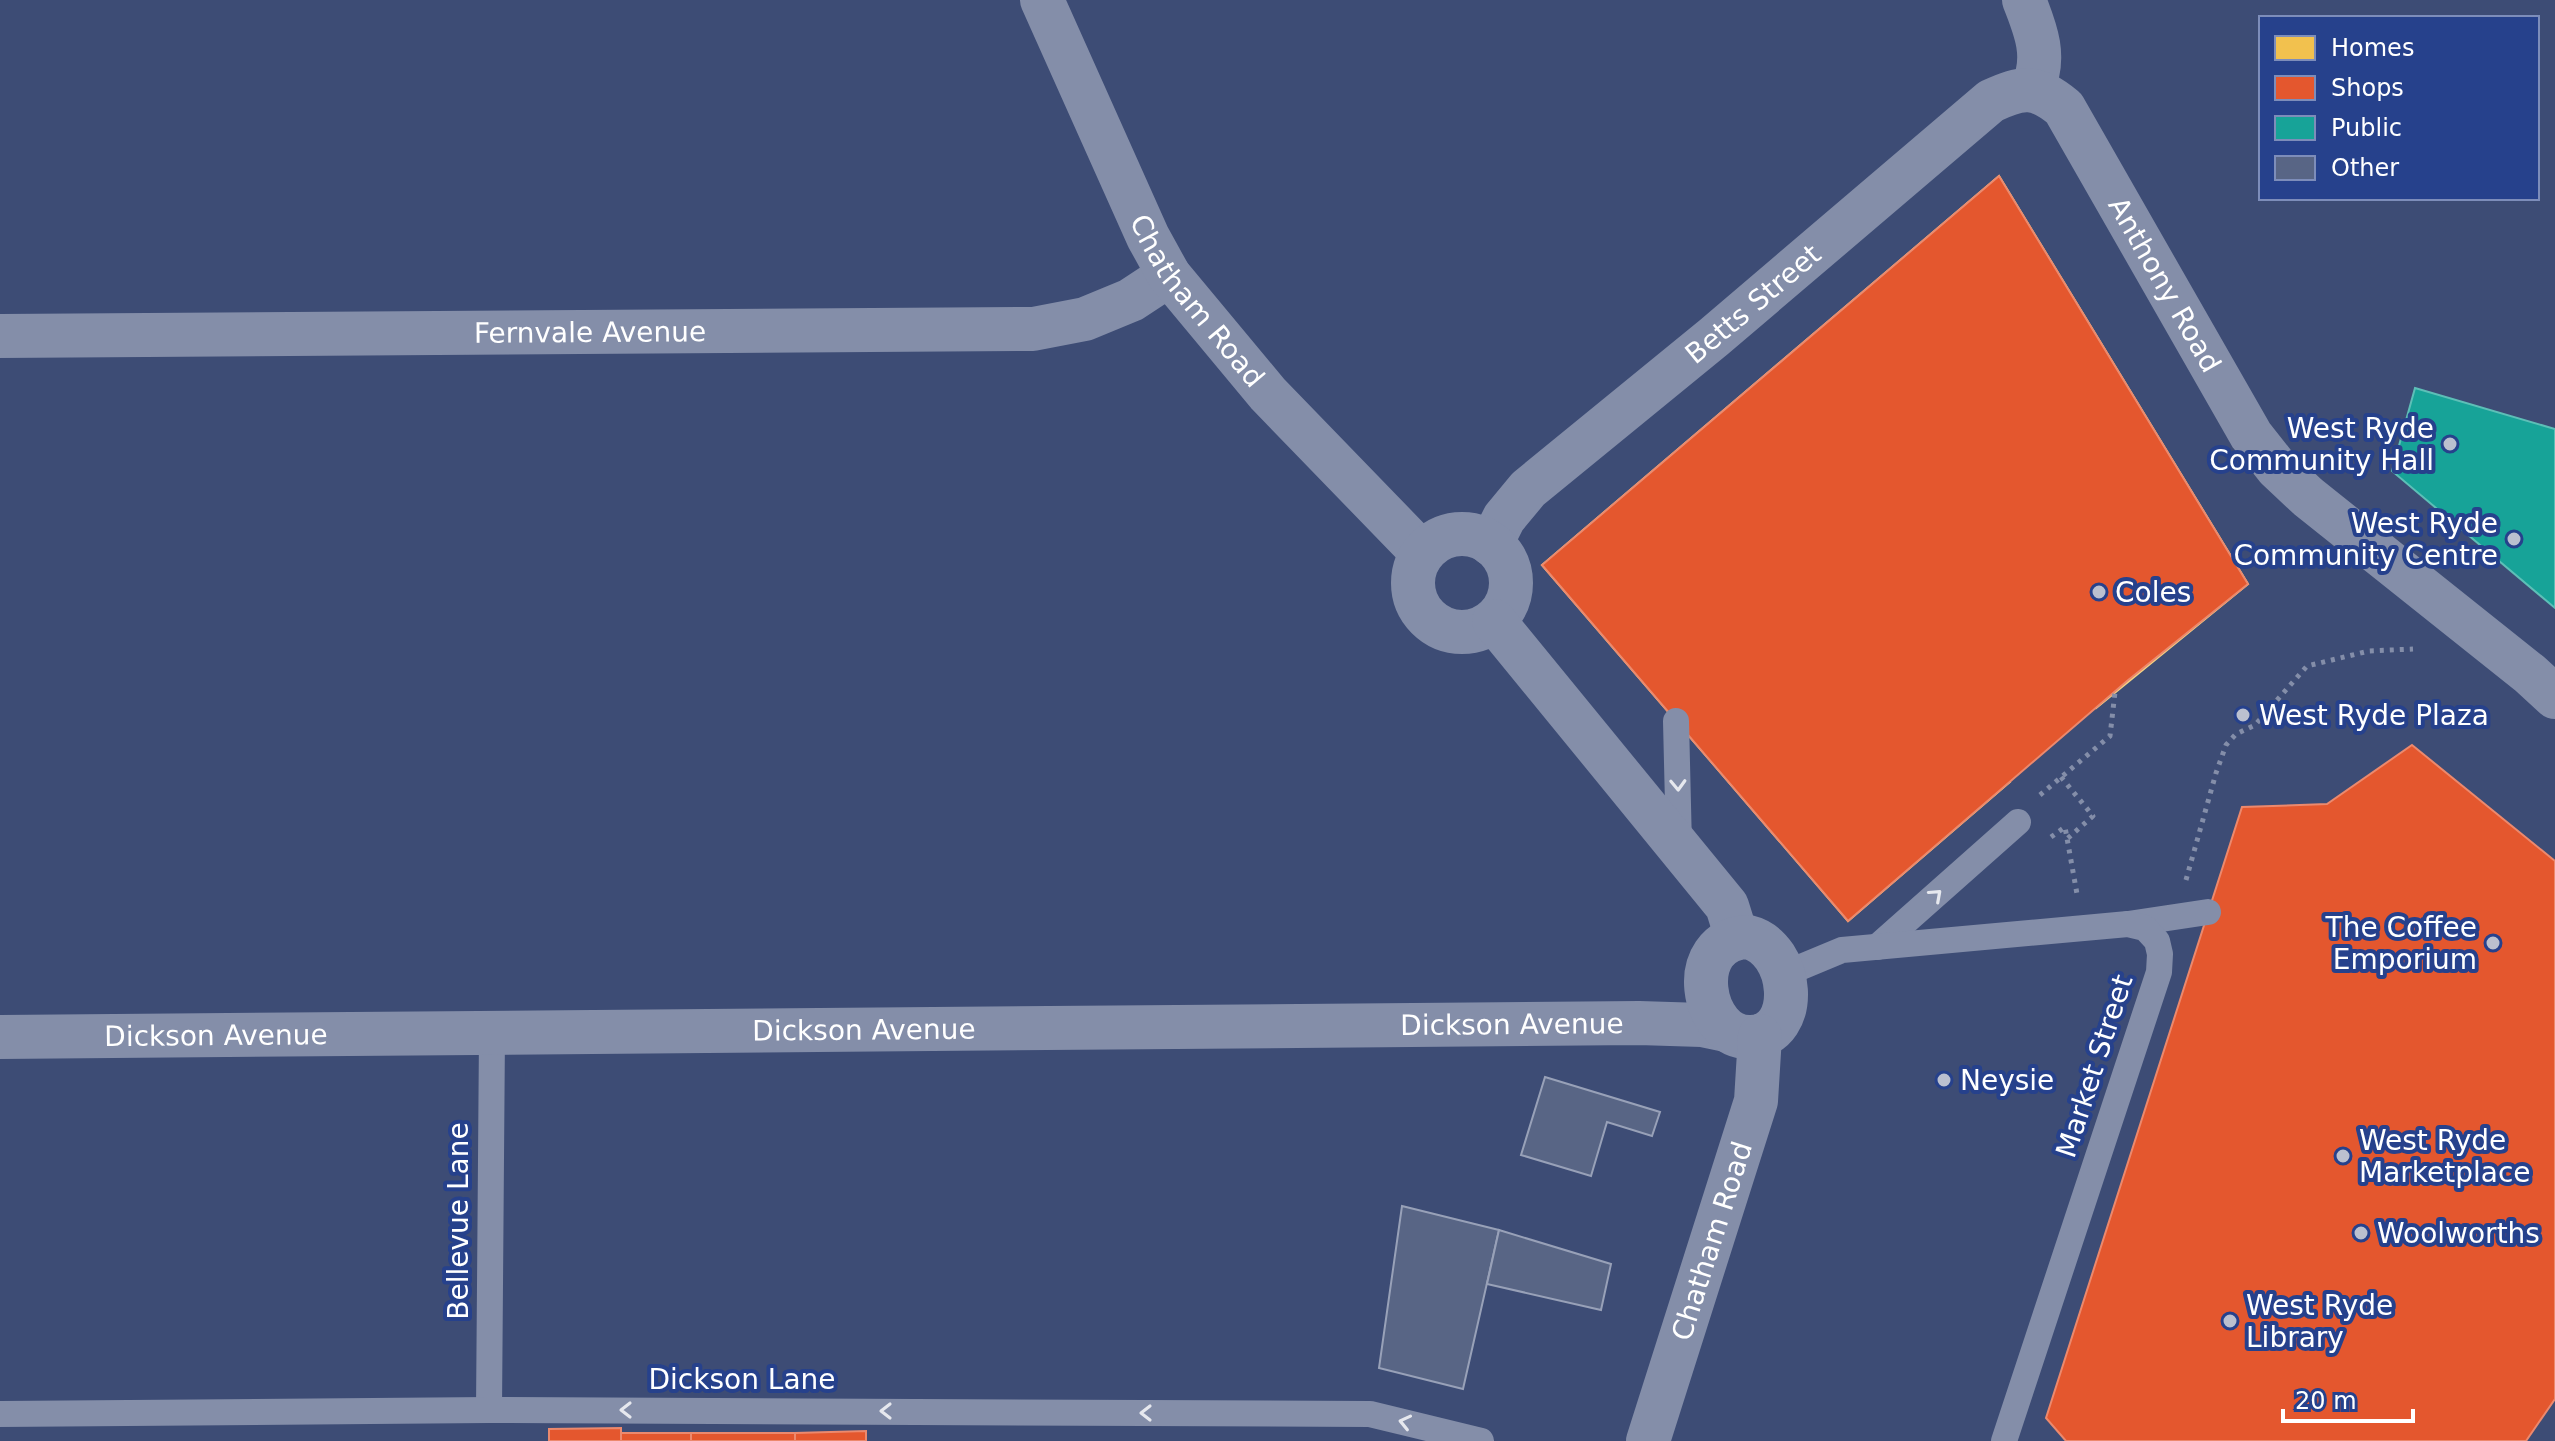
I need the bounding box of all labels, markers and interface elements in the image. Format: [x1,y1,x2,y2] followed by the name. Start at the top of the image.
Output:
[2259,16,2539,200] legend
[2331,34,2414,62] text: Homes
[2331,74,2404,102] text: Shops
[2331,114,2402,142] text: Public
[2331,154,2399,182] text: Other
[2102,191,2228,378] street label: Anthony Road
[1123,209,1271,394] street label: Chatham Road
[1679,238,1827,371] street label: Betts Street
[474,315,706,350] street label: Fernvale Avenue
[2209,412,2434,477] place label: West Ryde Community Hall
[2441,435,2459,453] marker: West Ryde Community Hall
[2233,507,2498,572] place label: West Ryde Community Centre
[2505,530,2523,548] marker: West Ryde Community Centre
[2115,576,2191,609] place label: Coles
[2090,583,2108,601] marker: Coles
[2259,699,2489,732] place label: West Ryde Plaza
[2234,706,2252,724] marker: West Ryde Plaza
[1669,779,1686,792] one-way arrow
[1926,891,1941,905] one-way arrow
[2325,911,2477,976] place label: The Coffee Emporium
[2484,934,2502,952] marker: The Coffee Emporium
[2049,971,2140,1162] street label: Market Street
[1400,1007,1624,1042] street label: Dickson Avenue
[752,1013,976,1048] street label: Dickson Avenue
[104,1018,328,1053] street label: Dickson Avenue
[1960,1064,2054,1097] place label: Neysie
[1935,1071,1953,1089] marker: Neysie
[442,1122,475,1320] street label: Bellevue Lane
[2359,1124,2531,1189] place label: West Ryde Marketplace
[1665,1137,1759,1345] street label: Chatham Road
[2334,1147,2352,1165] marker: West Ryde Marketplace
[2377,1217,2540,1250] place label: Woolworths
[2352,1224,2370,1242] marker: Woolworths
[2246,1289,2393,1354] place label: West Ryde Library
[2221,1312,2239,1330] marker: West Ryde Library
[648,1363,836,1396] street label: Dickson Lane
[2283,1373,2413,1423] scale bar
[2295,1387,2357,1415] text: 20 m
[619,1401,632,1419] one-way arrow
[879,1403,892,1420] one-way arrow
[1139,1404,1152,1422] one-way arrow
[1399,1414,1413,1431] one-way arrow

